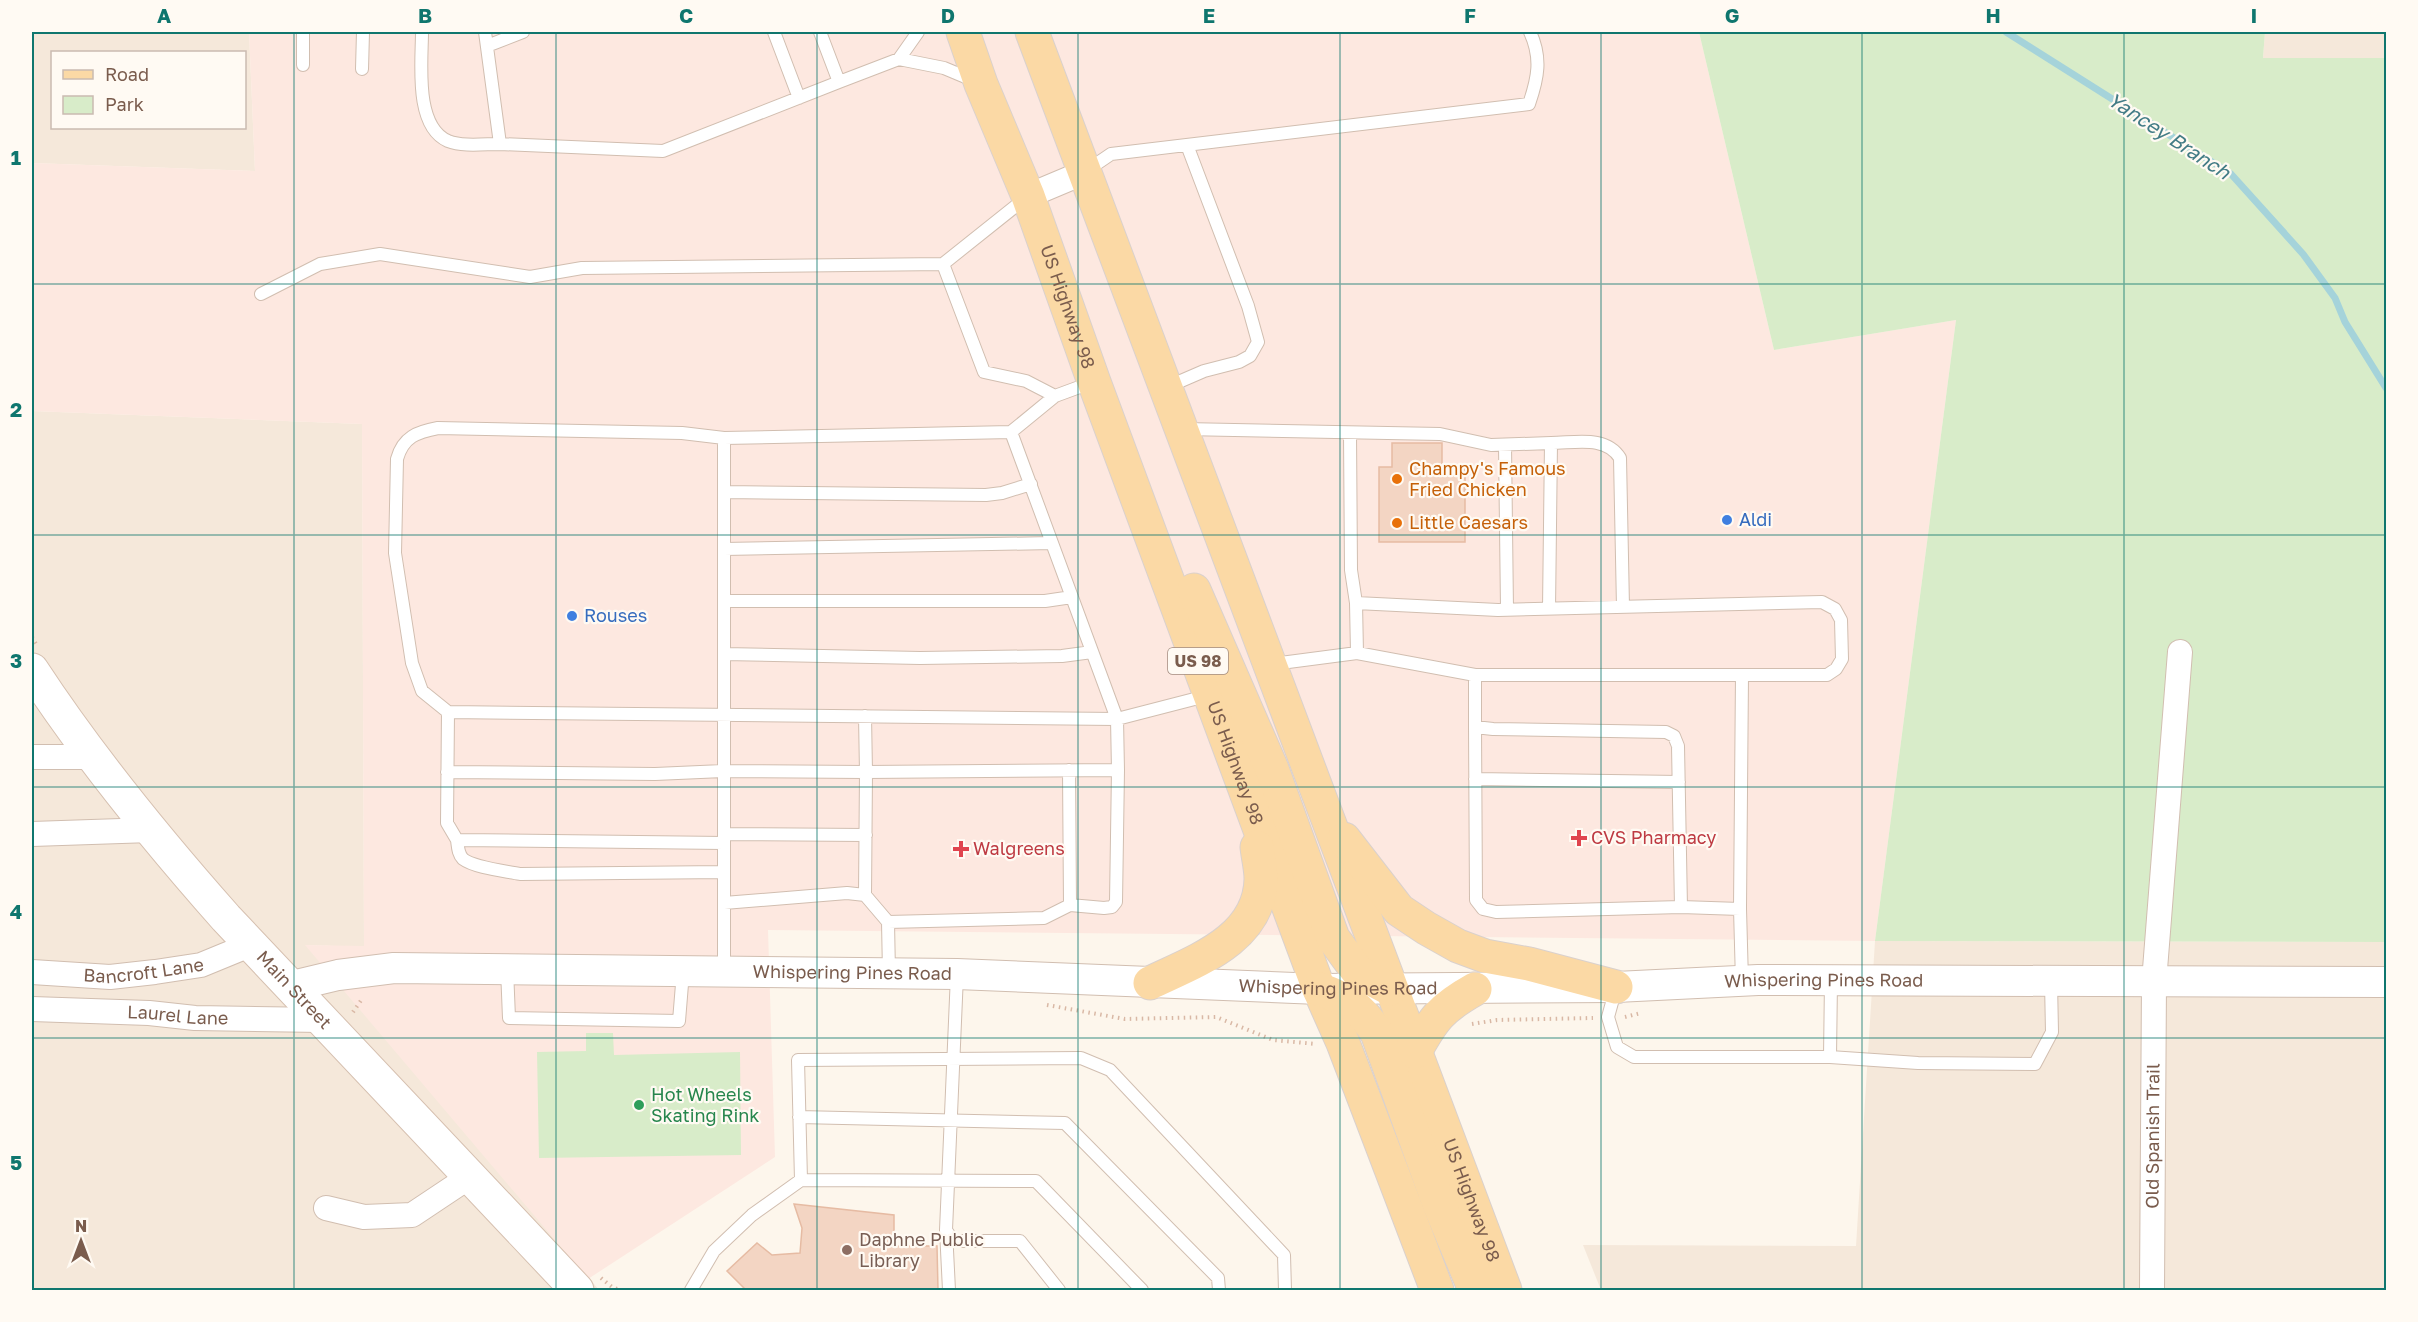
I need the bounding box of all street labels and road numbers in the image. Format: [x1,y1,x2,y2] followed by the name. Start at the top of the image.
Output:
[1036,241,1100,371] street label: US Highway 98
[1168,648,1228,674] road number: US 98
[1203,698,1269,827] street label: US Highway 98
[252,946,337,1033] street label: Main Street
[83,953,205,987] street label: Bancroft Lane
[753,960,952,984] street label: Whispering Pines Road
[1724,968,1923,992] street label: Whispering Pines Road
[1238,974,1438,999] street label: Whispering Pines Road
[127,1000,228,1029] street label: Laurel Lane
[2141,1063,2163,1209] street label: Old Spanish Trail
[1439,1135,1505,1265] street label: US Highway 98

